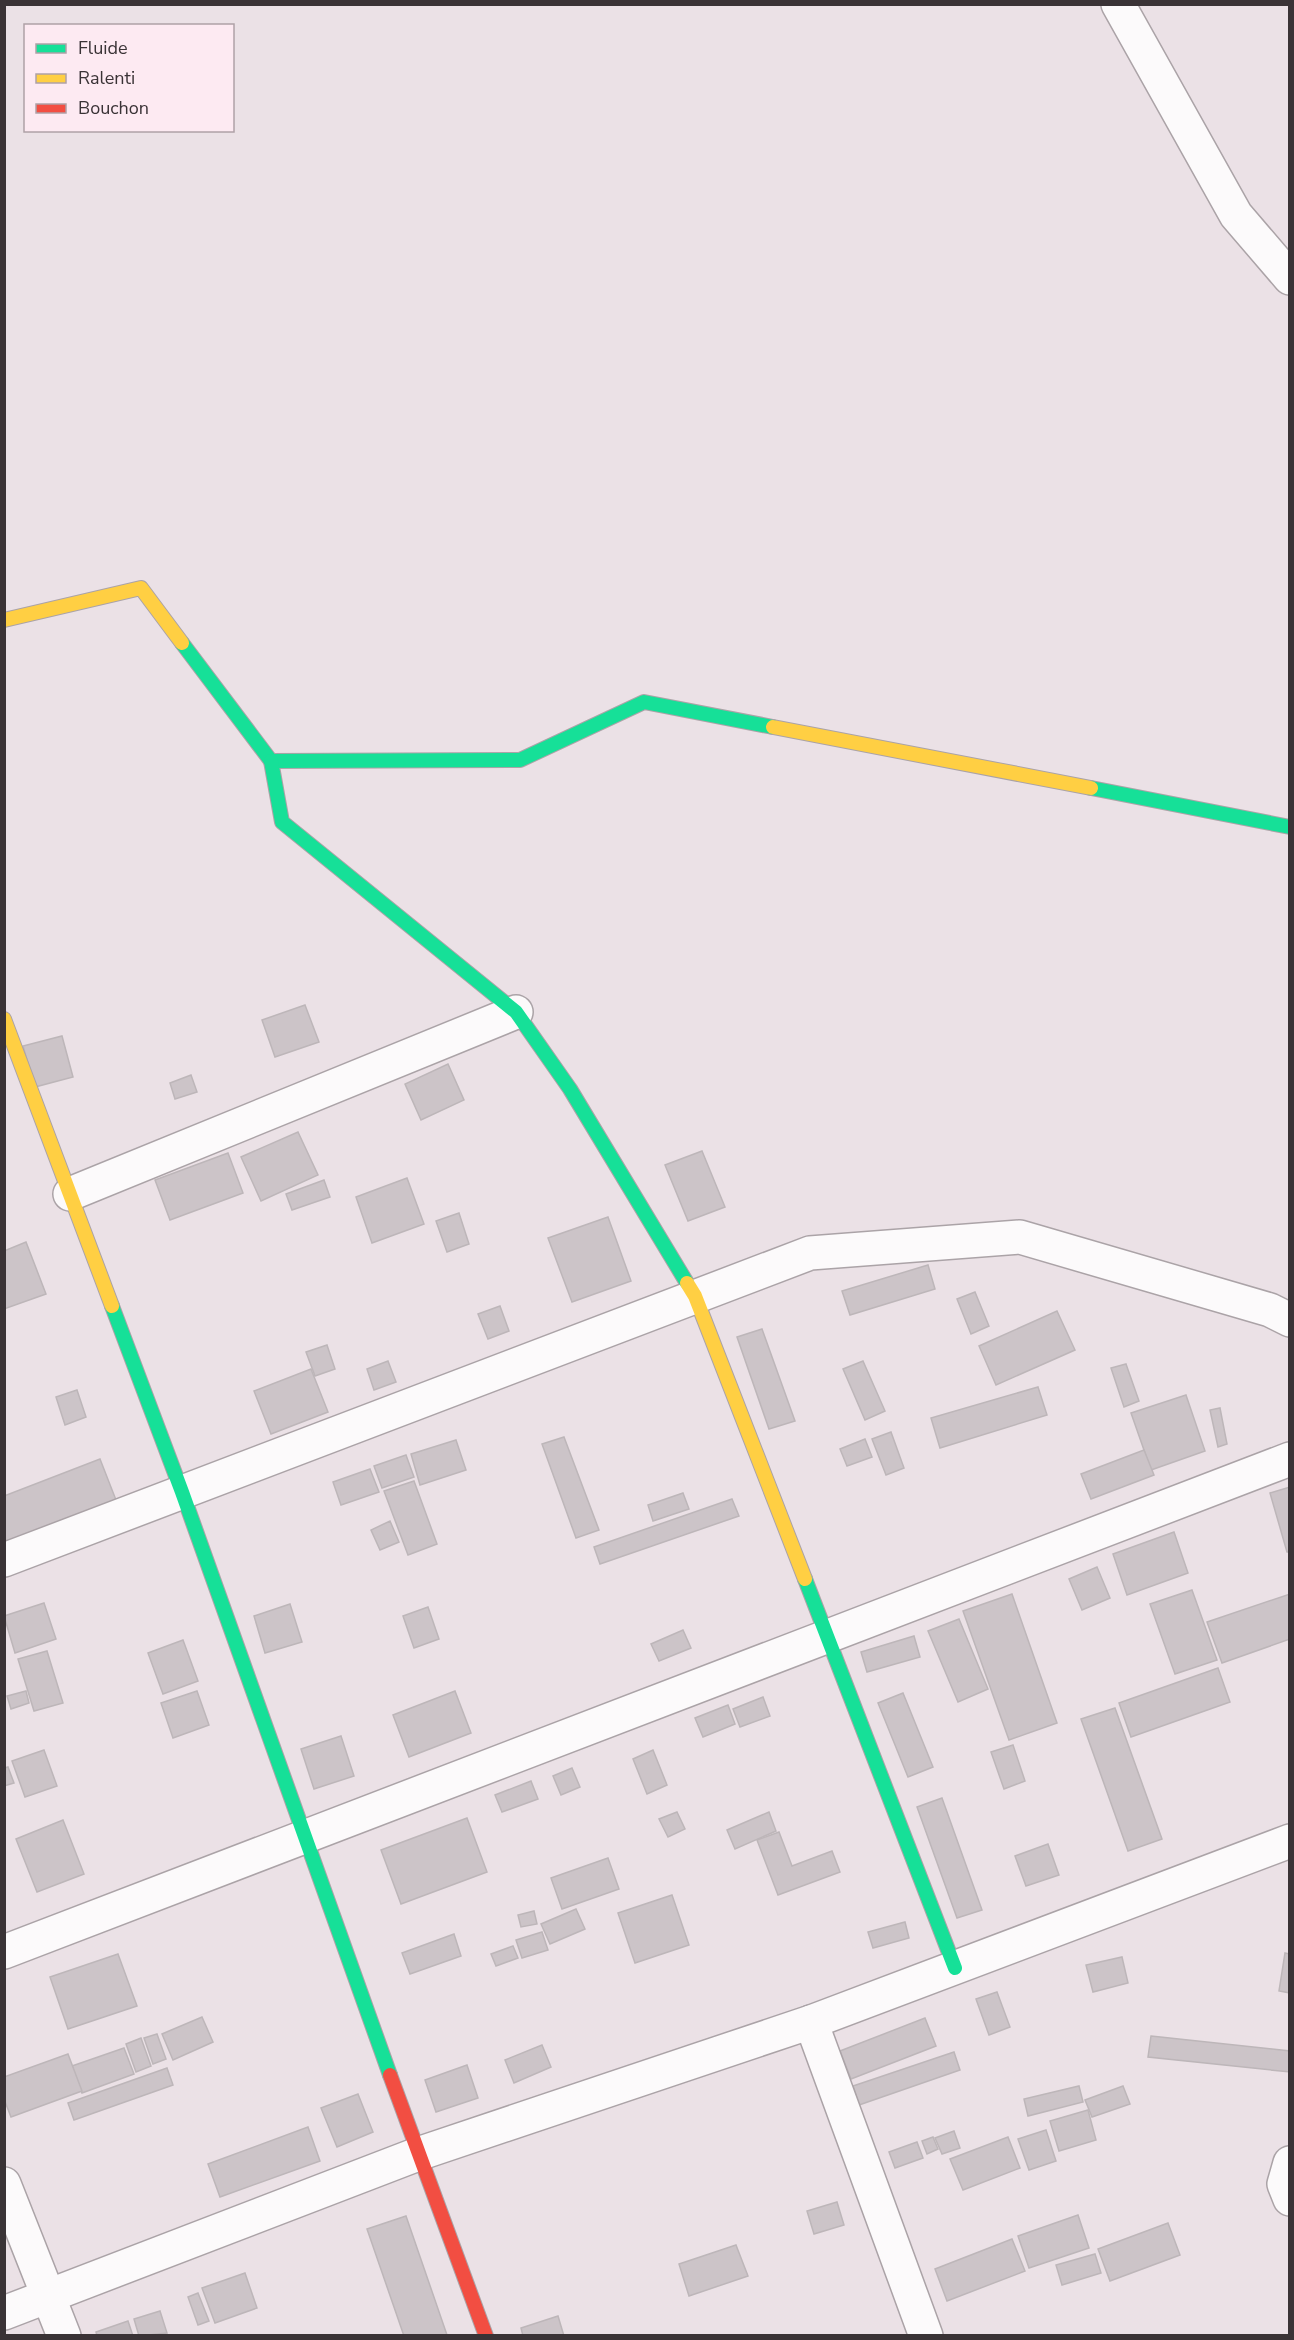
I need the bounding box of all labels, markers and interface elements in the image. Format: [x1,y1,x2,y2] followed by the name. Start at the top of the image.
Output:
[24,24,234,132] legend
[78,36,128,60] text: Fluide
[78,66,135,90] text: Ralenti
[78,96,149,120] text: Bouchon

